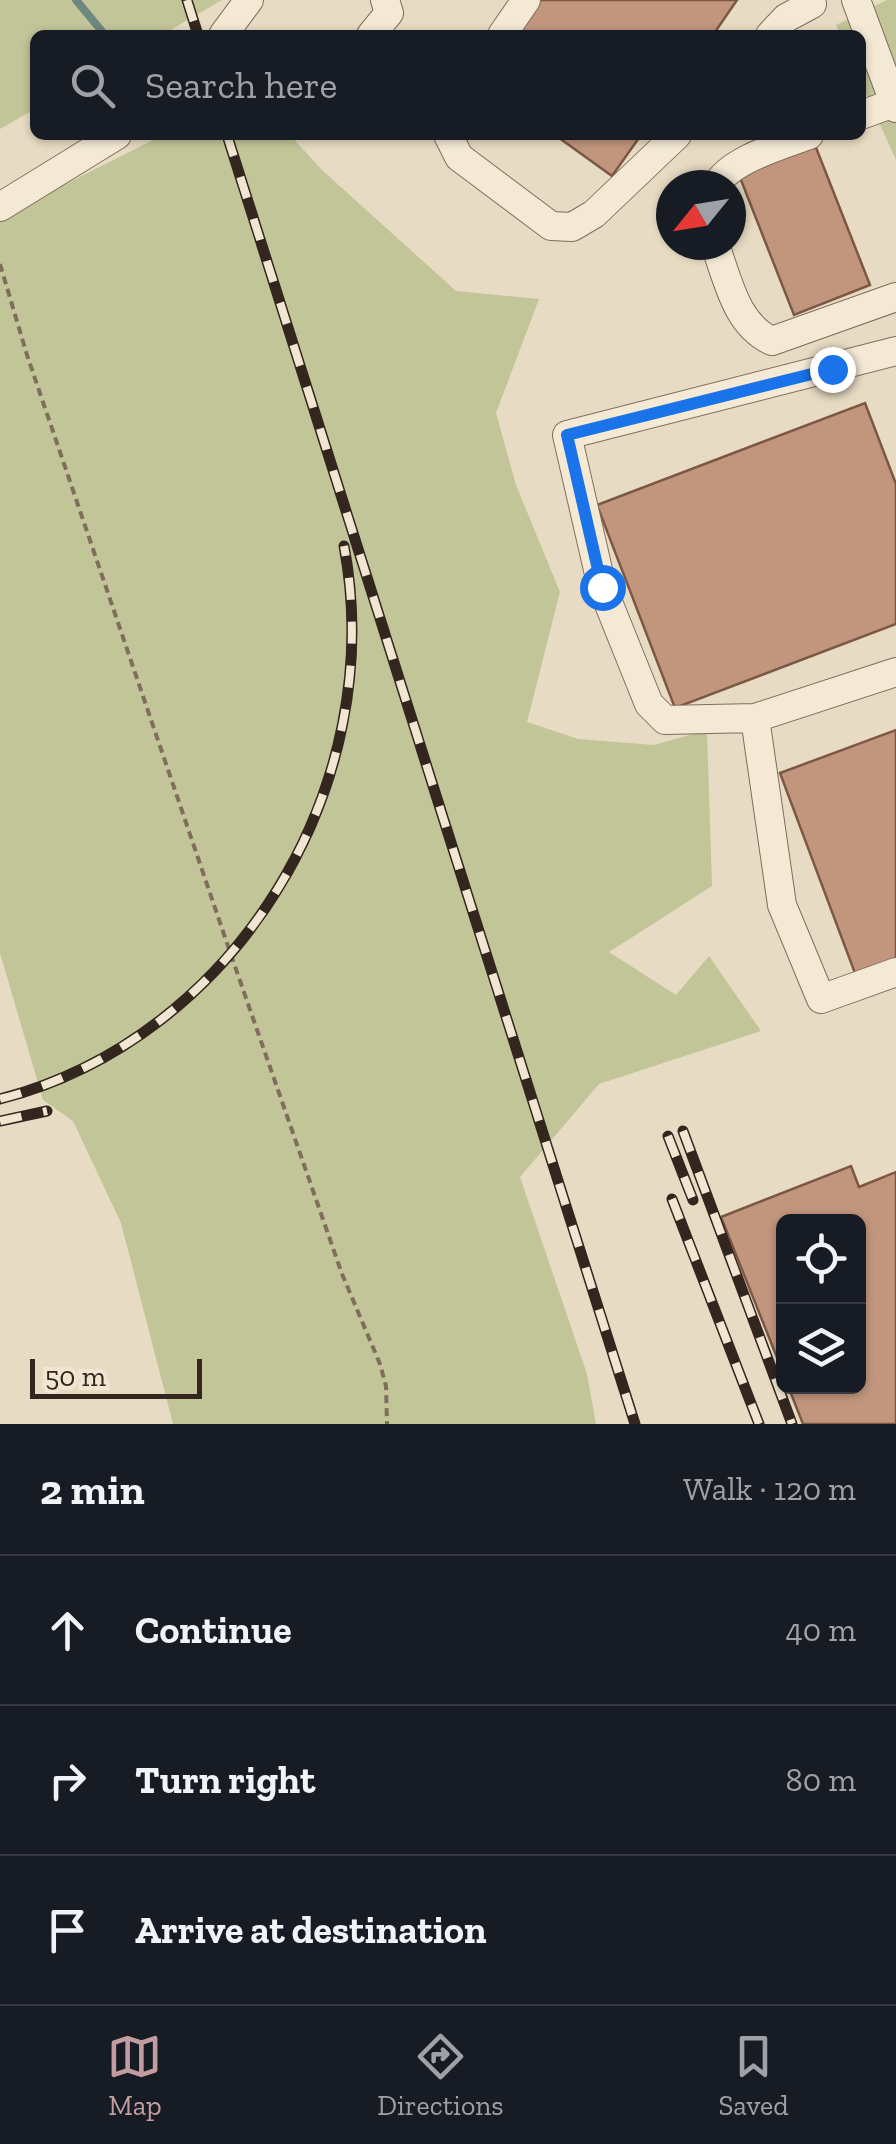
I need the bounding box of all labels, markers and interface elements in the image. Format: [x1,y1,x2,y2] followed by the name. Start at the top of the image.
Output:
[30,30,866,140] search box
[65,58,120,113] icon: search
[145,62,337,108] text: Search here
[656,170,746,260] north arrow
[810,347,856,393] route end
[580,565,626,611] route start
[776,1214,866,1394] map controls
[776,1214,866,1304] button: locate
[776,1304,866,1394] button: layers
[30,1354,202,1398] scale bar
[45,1360,106,1393] text: 50 m
[40,1464,145,1515] text: 2 min
[683,1470,856,1508] text: Walk · 120 m
[40,1603,95,1658] icon: ahead
[135,1607,292,1653] text: Continue
[785,1611,856,1649] text: 40 m
[40,1753,95,1808] icon: right
[135,1757,315,1803] text: Turn right
[785,1761,856,1799] text: 80 m
[40,1903,95,1958] icon: arrive
[135,1907,486,1953] text: Arrive at destination
[107,2029,162,2122] tab: Map
[377,2029,504,2122] tab: Directions
[718,2029,789,2122] tab: Saved

